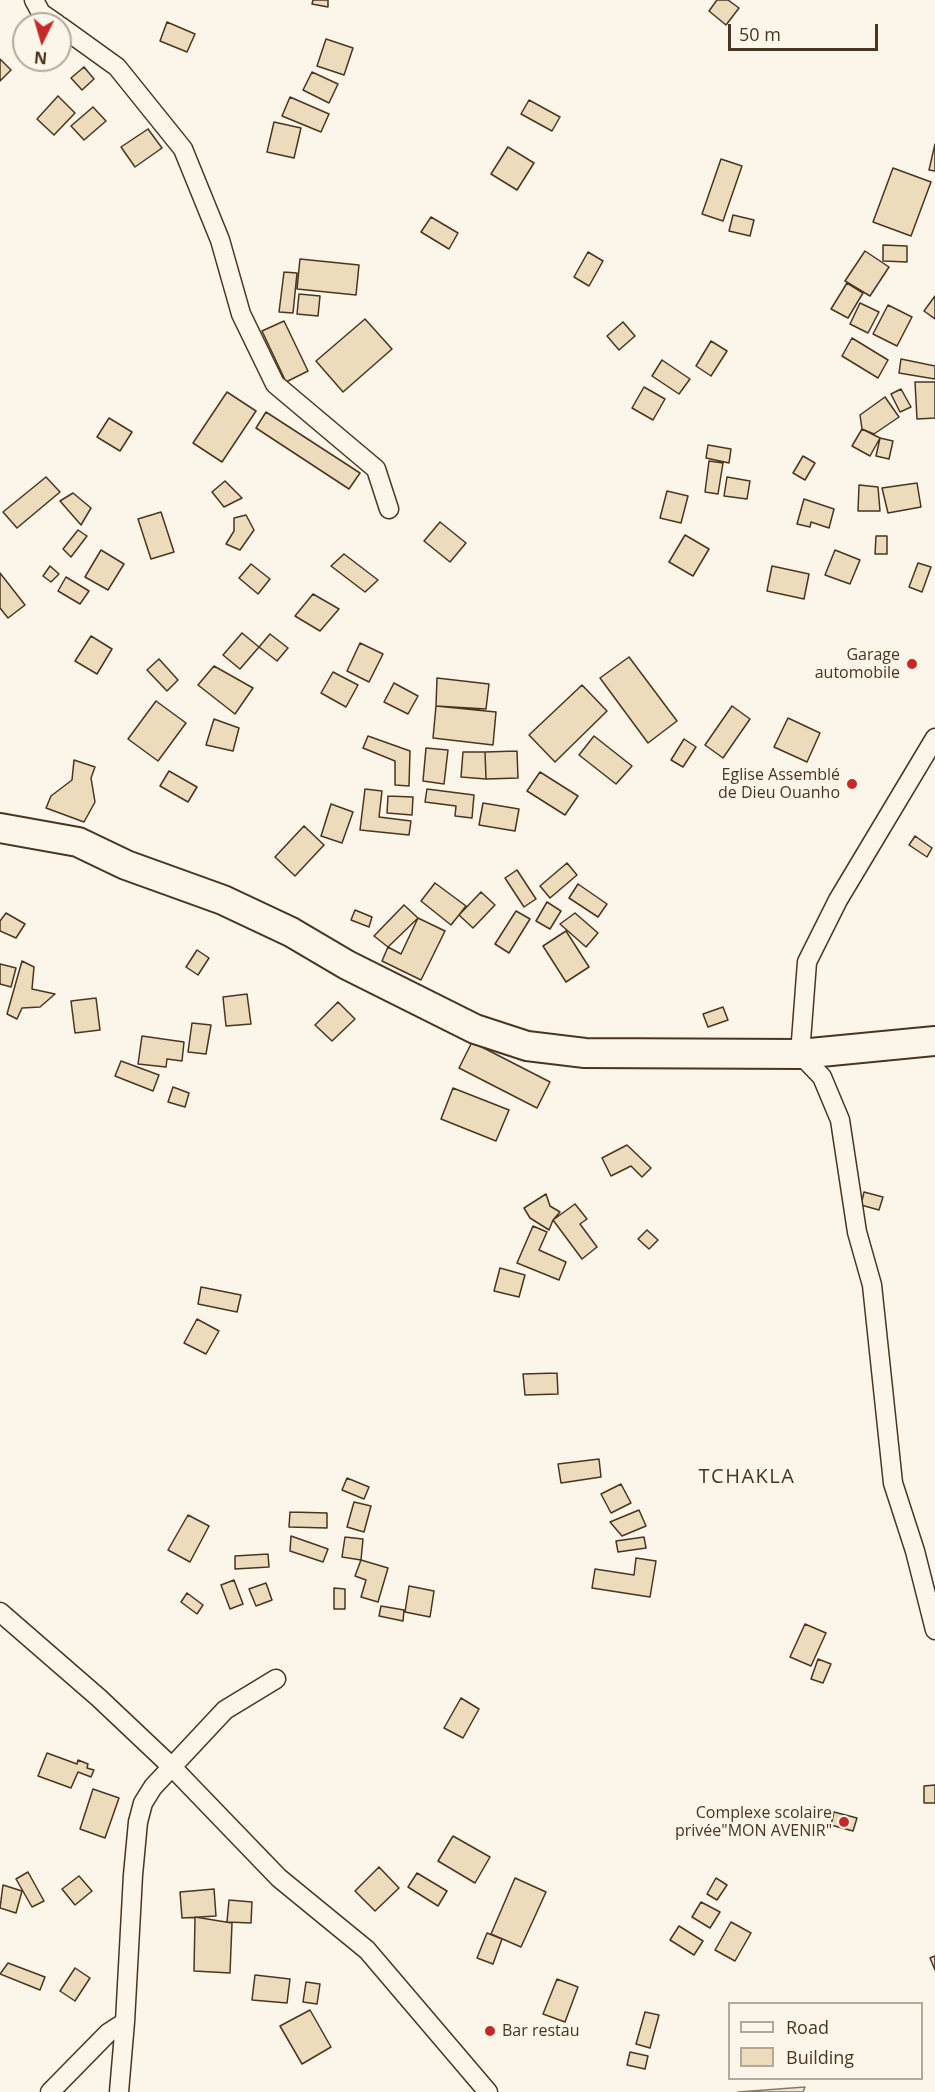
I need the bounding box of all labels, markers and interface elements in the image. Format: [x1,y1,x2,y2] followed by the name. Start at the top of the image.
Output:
[12,12,72,72] north arrow
[731,12,881,50] scale bar
[739,22,781,46] text: 50 m
[33,46,48,69] text: N
[815,645,900,683] place label: Garage automobile
[905,657,919,671] marker: Garage automobile
[718,765,840,803] place label: Eglise Assemblé de Dieu Ouanho
[845,777,859,791] marker: Eglise Assemblé de Dieu Ouanho
[699,1465,795,1489] district label: TCHAKLA
[675,1803,832,1841] place label: Complexe scolaire privée"MON AVENIR"
[837,1815,851,1829] marker: Complexe scolaire privée"MON AVENIR"
[728,2002,923,2080] legend
[786,2015,829,2039] text: Road
[502,2021,579,2041] place label: Bar restau
[483,2024,497,2038] marker: Bar restau
[786,2045,854,2069] text: Building

